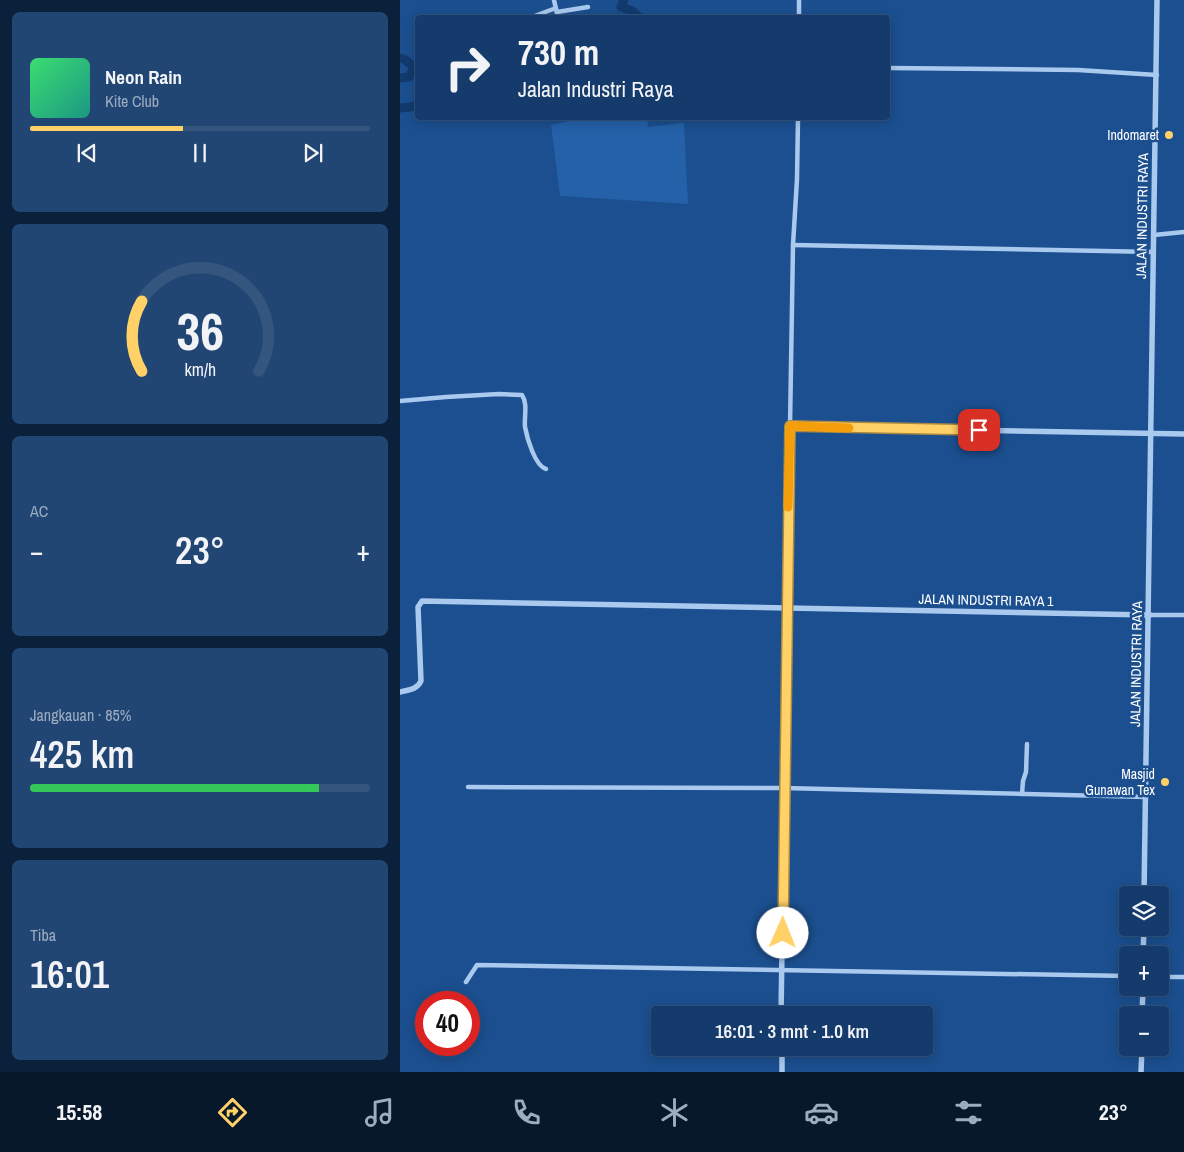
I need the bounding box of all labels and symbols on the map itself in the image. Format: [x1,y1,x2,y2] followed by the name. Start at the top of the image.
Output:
[1107,126,1159,144] place label: Indomaret
[1163,129,1175,141] marker: Indomaret
[1132,153,1152,279] street label: JALAN INDUSTRI RAYA
[958,409,1000,451] pin
[918,590,1054,610] street label: JALAN INDUSTRI RAYA 1
[1126,601,1146,727] street label: JALAN INDUSTRI RAYA
[1085,765,1155,799] place label: Masjid Gunawan Tex
[1159,776,1171,788] marker: Masjid Gunawan Tex
[756,906,808,958] position arrow
[415,991,480,1056] speed limit sign: 40

